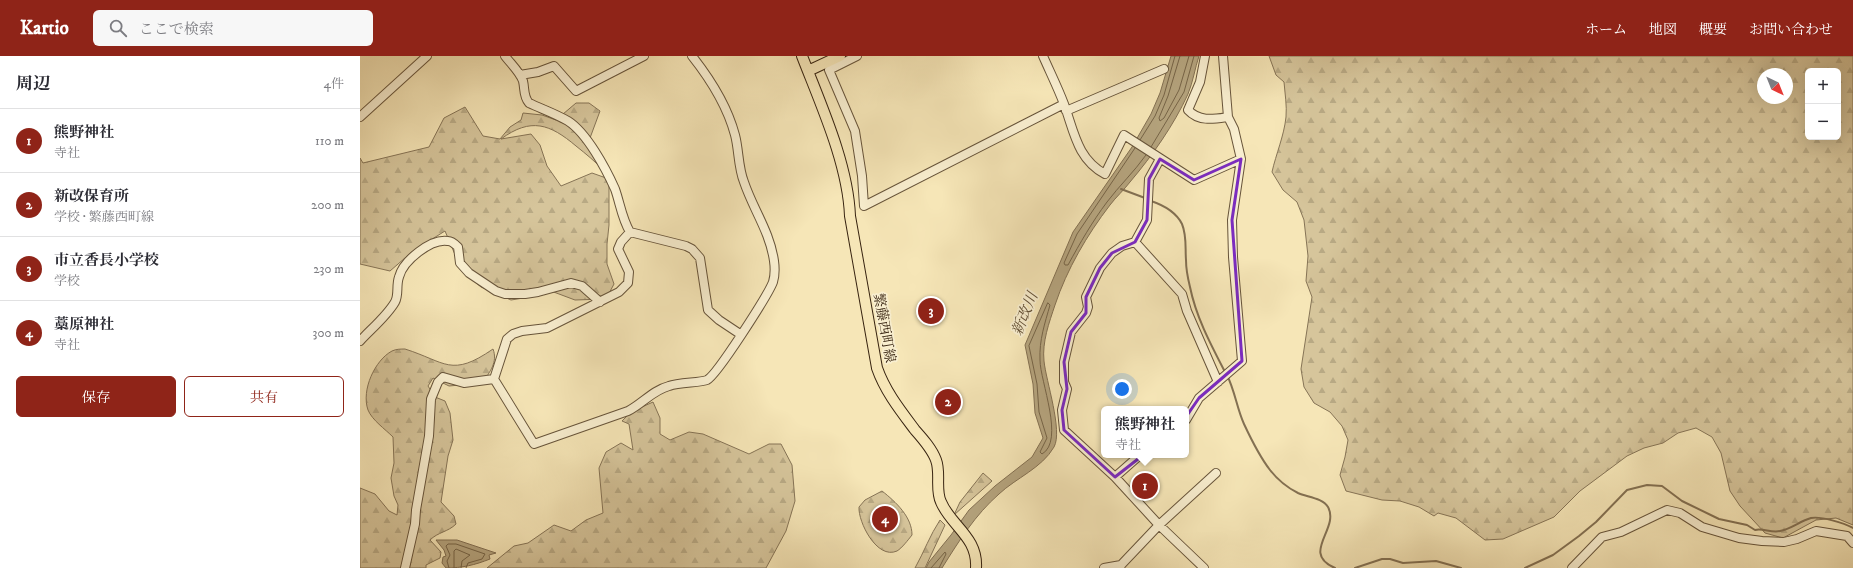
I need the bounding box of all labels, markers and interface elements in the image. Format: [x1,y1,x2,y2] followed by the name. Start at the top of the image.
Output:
[93,10,373,46] search box
[20,17,69,40] text: Kartio
[107,17,129,39] icon: search
[139,20,214,39] text: ここで検索
[1585,21,1627,39] text: ホーム
[1649,21,1677,39] text: 地図
[1699,21,1727,39] text: 概要
[1749,21,1833,39] text: お問い合わせ
[1757,68,1793,104] north arrow
[1805,68,1841,140] map controls
[1805,68,1841,104] button: +
[16,73,50,95] text: 周辺
[324,76,344,92] text: 4件
[1805,104,1841,140] button: −
[54,123,114,142] text: 熊野神社
[27,133,31,149] text: 1
[315,133,344,149] text: 110 m
[54,145,80,161] text: 寺社
[54,187,129,206] text: 新改保育所
[26,197,32,213] text: 2
[311,197,344,213] text: 200 m
[54,209,154,225] text: 学校 · 繁藤西町線
[54,251,159,270] text: 市立香長小学校
[27,261,31,277] text: 3
[313,261,344,277] text: 230 m
[54,273,80,289] text: 学校
[1008,288,1043,338] water label: 新改川
[869,292,899,364] street label: 繁藤西町線
[918,296,944,326] pin: 3
[54,315,114,334] text: 藁原神社
[25,325,33,341] text: 4
[313,325,344,341] text: 300 m
[54,337,80,353] text: 寺社
[16,376,176,417] button: 保存
[184,376,344,417] button: 共有
[1112,379,1132,399] your location
[935,387,961,417] pin: 2
[1101,406,1189,458] popup
[1115,415,1175,434] text: 熊野神社
[1115,437,1141,453] text: 寺社
[1132,471,1158,501] pin: 1
[872,504,898,534] pin: 4

